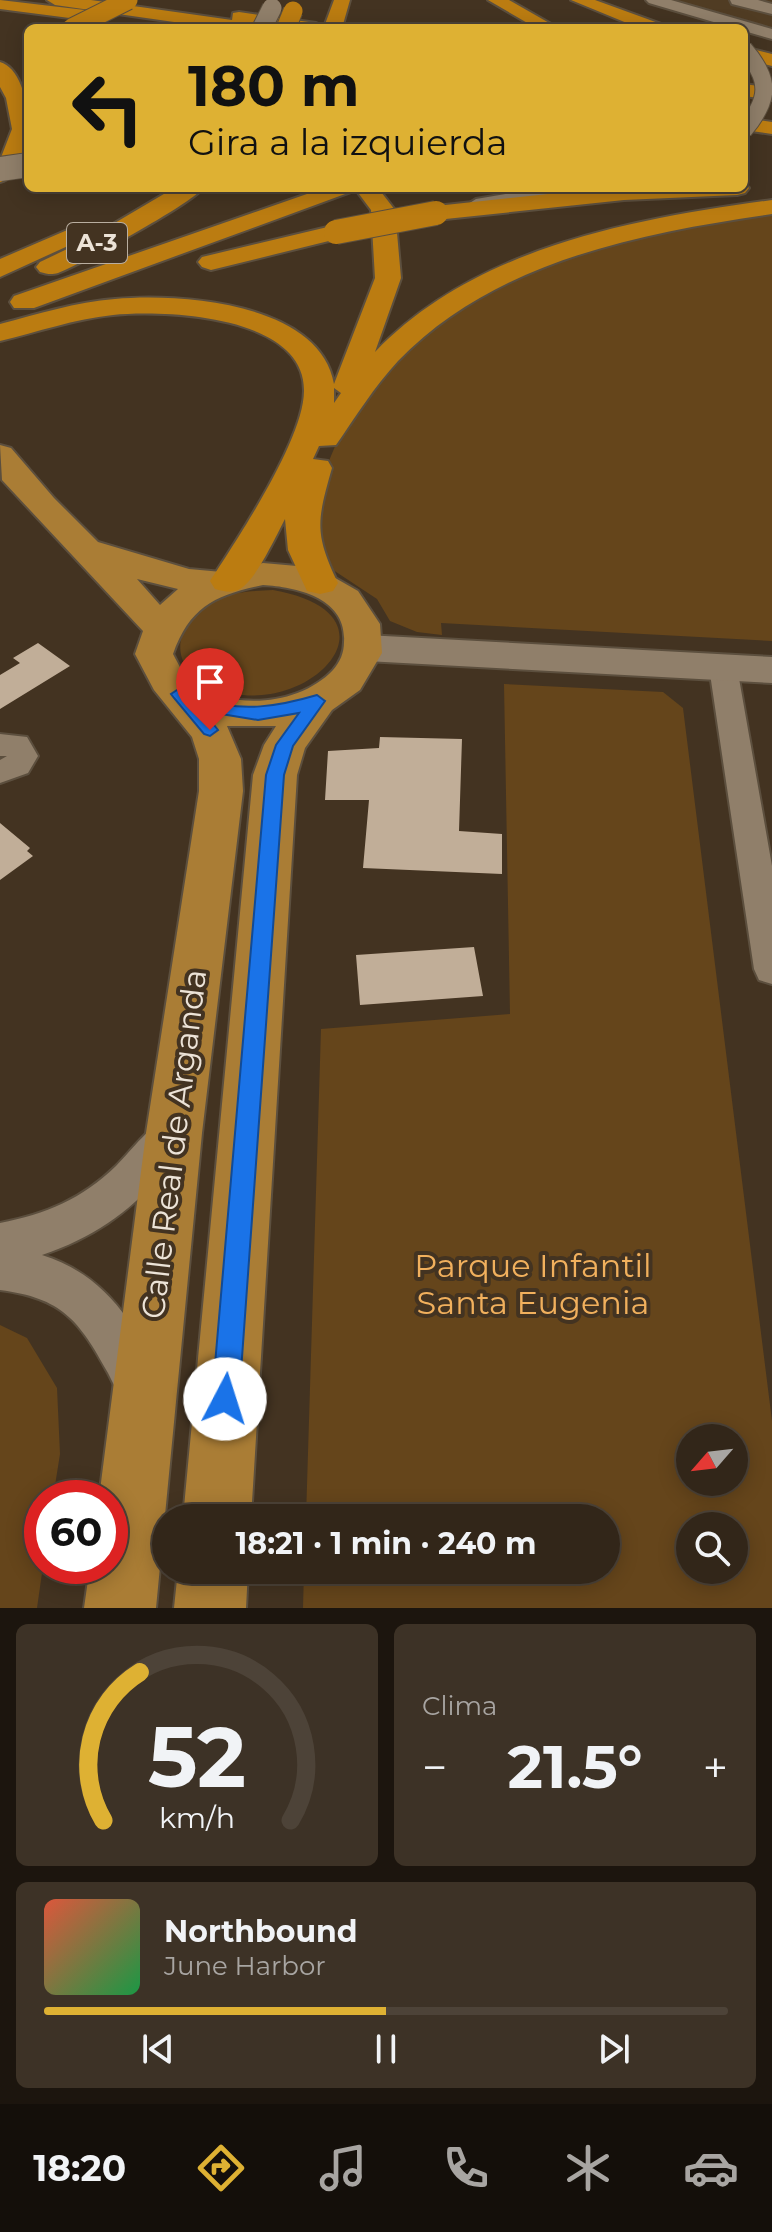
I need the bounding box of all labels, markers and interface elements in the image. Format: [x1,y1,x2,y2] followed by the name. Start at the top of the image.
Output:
[188,52,360,120] text: 180 m
[56,56,160,160] icon: left
[188,120,508,164] text: Gira a la izquierda
[67,223,127,263] road number: A-3
[176,648,244,730] pin
[188,660,232,704] icon: arrive
[133,967,214,1321] street label: Calle Real de Arganda
[414,1246,652,1322] park label: Parque Infantil Santa Eugenia
[183,1357,267,1441] position arrow
[676,1424,748,1496] north arrow
[676,1424,748,1584] map controls
[24,1480,128,1584] speed limit sign: 60
[676,1512,748,1584] button: search
[236,1525,536,1562] text: 18:21 · 1 min · 240 m
[422,1690,497,1722] text: Clima
[148,1706,246,1808] text: 52
[507,1730,643,1803] text: 21.5°
[422,1740,447,1794] text: −
[703,1740,728,1794] text: +
[159,1800,235,1835] text: km/h
[164,1913,358,1950] text: Northbound
[164,1950,326,1982] text: June Harbor
[136,2027,180,2071] icon: previous
[364,2027,408,2071] icon: pause
[592,2027,636,2071] icon: next
[193,2140,249,2196] icon: directions
[315,2140,371,2196] icon: music
[438,2140,494,2196] icon: phone
[560,2140,616,2196] icon: climate
[683,2140,739,2196] icon: car
[33,2146,126,2190] text: 18:20

